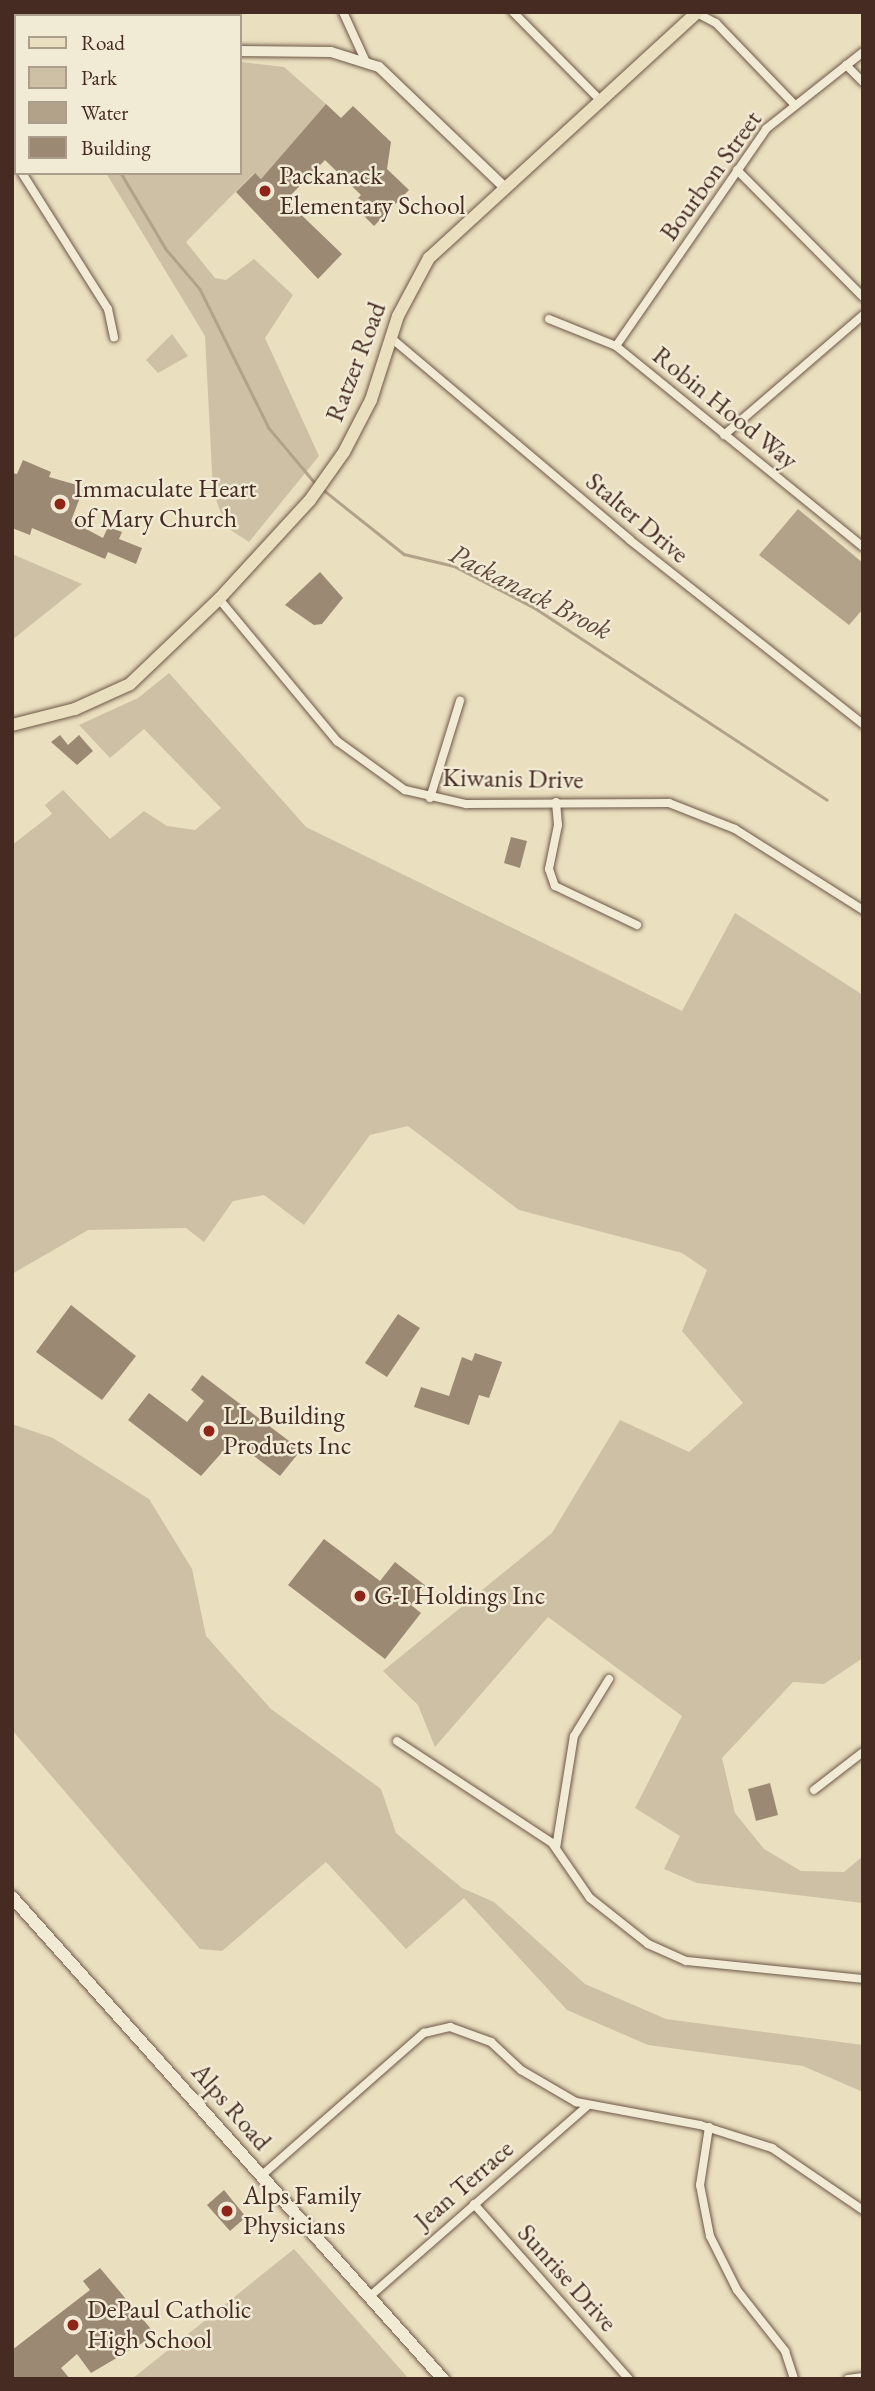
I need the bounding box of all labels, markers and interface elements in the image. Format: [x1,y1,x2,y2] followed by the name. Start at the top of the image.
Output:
[14,14,242,175] legend
[81,29,125,56] text: Road
[81,64,117,91] text: Park
[81,99,128,126] text: Water
[653,105,769,247] street label: Bourbon Street
[81,134,151,161] text: Building
[279,160,466,222] place label: Packanack Elementary School
[257,183,273,199] marker: Packanack Elementary School
[319,298,393,426] street label: Ratzer Road
[646,340,804,476] street label: Robin Hood Way
[579,466,695,570] street label: Stalter Drive
[74,473,256,534] place label: Immaculate Heart of Mary Church
[52,496,68,512] marker: Immaculate Heart of Mary Church
[444,536,618,646] water label: Packanack Brook
[442,762,584,796] street label: Kiwanis Drive
[223,1400,351,1462] place label: LL Building Products Inc
[201,1423,217,1439] marker: LL Building Products Inc
[374,1580,545,1612] place label: G-I Holdings Inc
[352,1588,368,1604] marker: G-I Holdings Inc
[185,2057,277,2157] street label: Alps Road
[408,2134,520,2236] street label: Jean Terrace
[243,2180,361,2242] place label: Alps Family Physicians
[217,2201,237,2221] marker: Alps Family Physicians
[511,2218,623,2338] street label: Sunrise Drive
[87,2294,251,2356] place label: DePaul Catholic High School
[65,2317,81,2333] marker: DePaul Catholic High School

